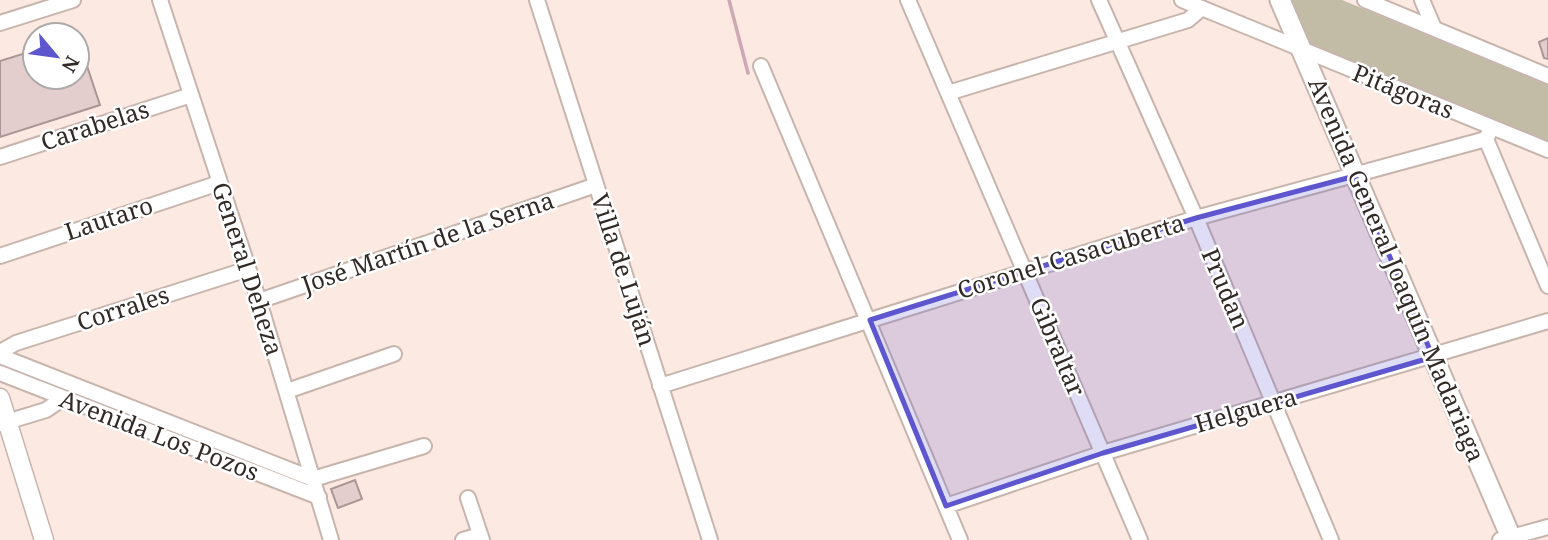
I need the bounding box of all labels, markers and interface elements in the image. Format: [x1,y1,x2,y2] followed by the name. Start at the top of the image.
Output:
[21,21,91,91] north arrow
[56,51,86,77] text: N
[1348,55,1459,126] street label: Pitágoras
[1301,72,1494,467] street label: Avenida General Joaquín Madariaga
[36,92,153,158] street label: Carabelas
[205,178,292,359] street label: General Deheza
[296,183,558,301] street label: José Martín de la Serna
[60,188,157,247] street label: Lautaro
[584,189,665,350] street label: Villa de Luján
[953,205,1188,306] street label: Coronel Casacuberta
[1195,243,1258,334] street label: Prudan
[72,277,173,338] street label: Corrales
[1023,292,1094,401] street label: Gibraltar
[1191,379,1300,440] street label: Helguera
[55,381,264,488] street label: Avenida Los Pozos

